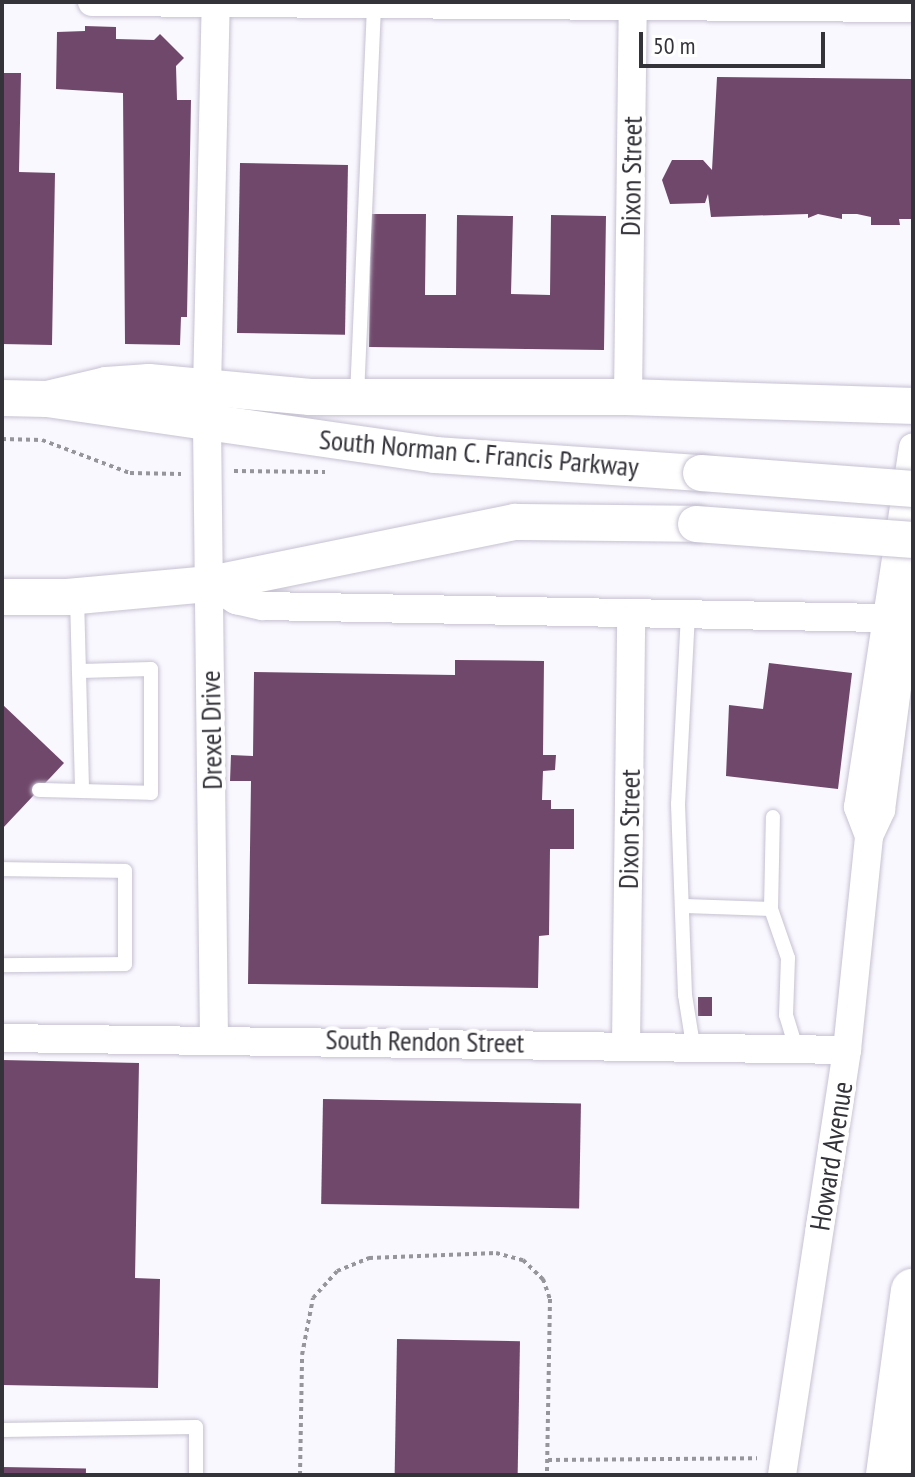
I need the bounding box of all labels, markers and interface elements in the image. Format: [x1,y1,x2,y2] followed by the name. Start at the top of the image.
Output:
[643,16,829,66] scale bar
[653,30,695,61] text: 50 m
[613,116,649,236] street label: Dixon Street
[317,422,641,484] street label: South Norman C. Francis Parkway
[193,670,229,790] street label: Drexel Drive
[611,769,647,889] street label: Dixon Street
[325,1022,525,1060] street label: South Rendon Street
[803,1079,859,1233] street label: Howard Avenue

